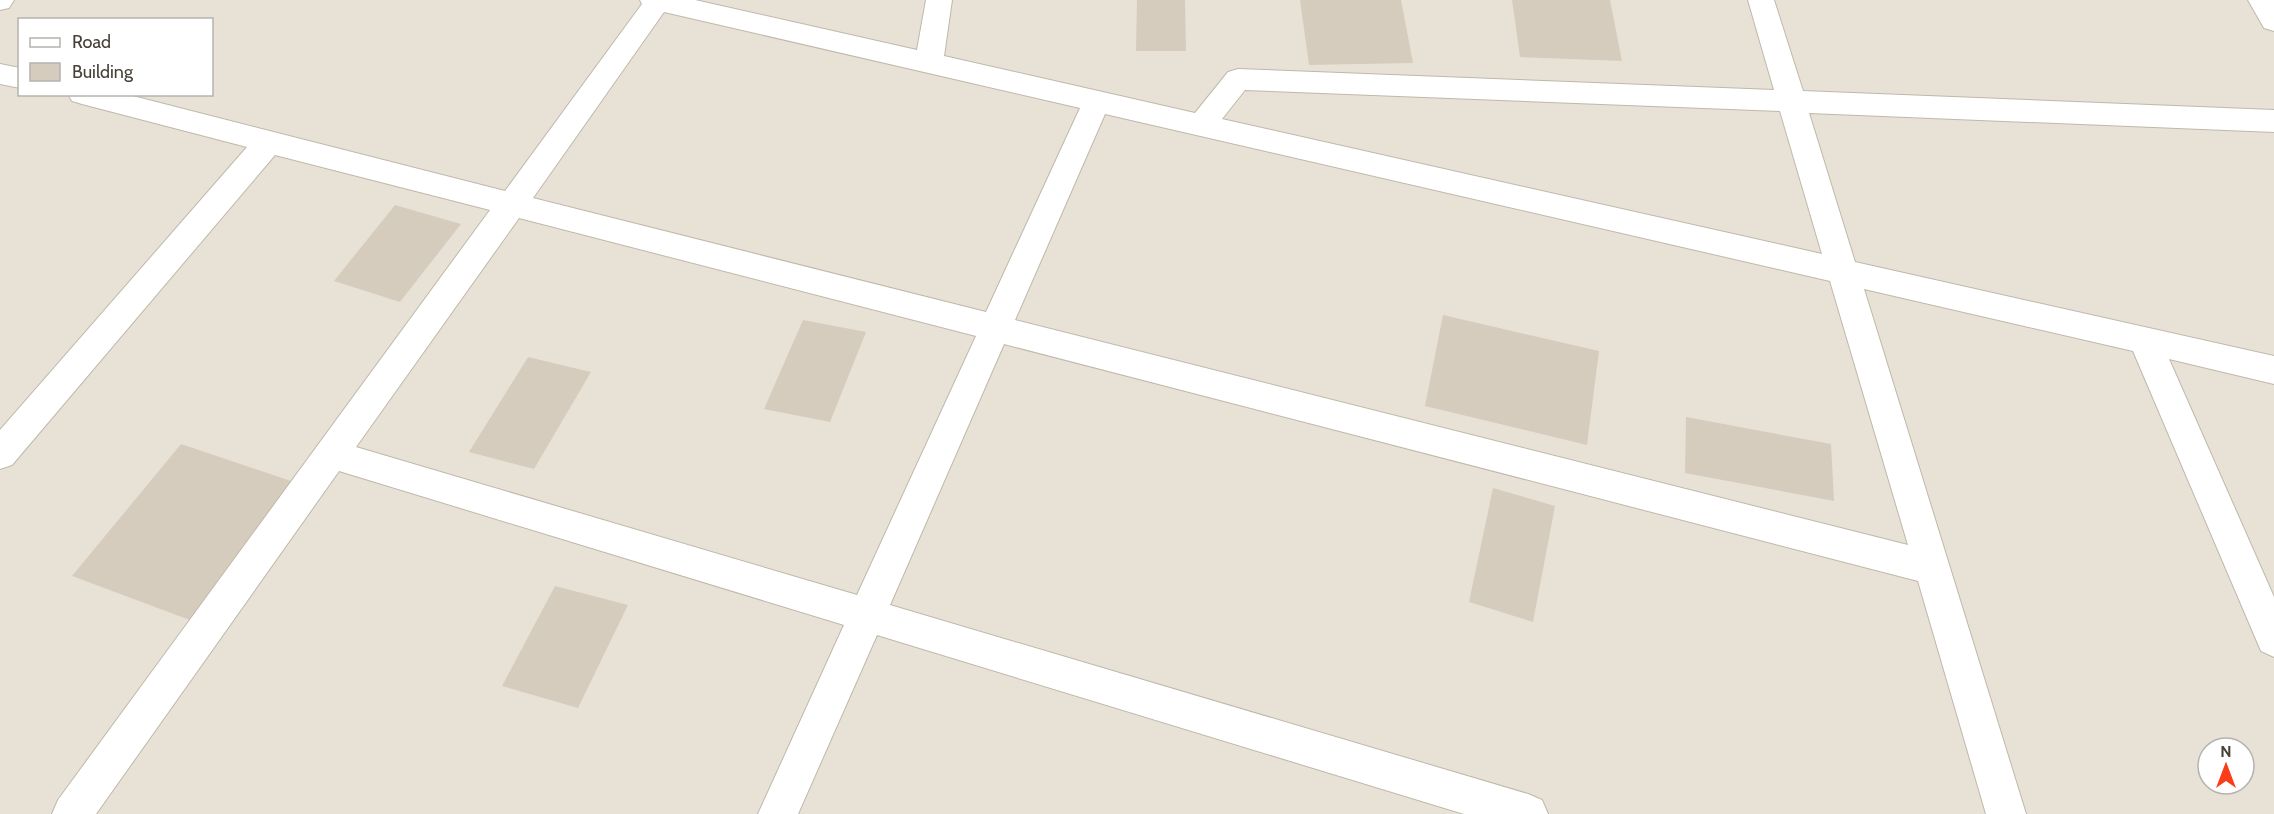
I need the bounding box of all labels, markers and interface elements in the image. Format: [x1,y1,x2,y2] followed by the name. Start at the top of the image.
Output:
[18,18,213,96] legend
[72,31,111,53] text: Road
[72,61,134,83] text: Building
[2196,736,2256,796] north arrow
[2220,742,2232,761] text: N

